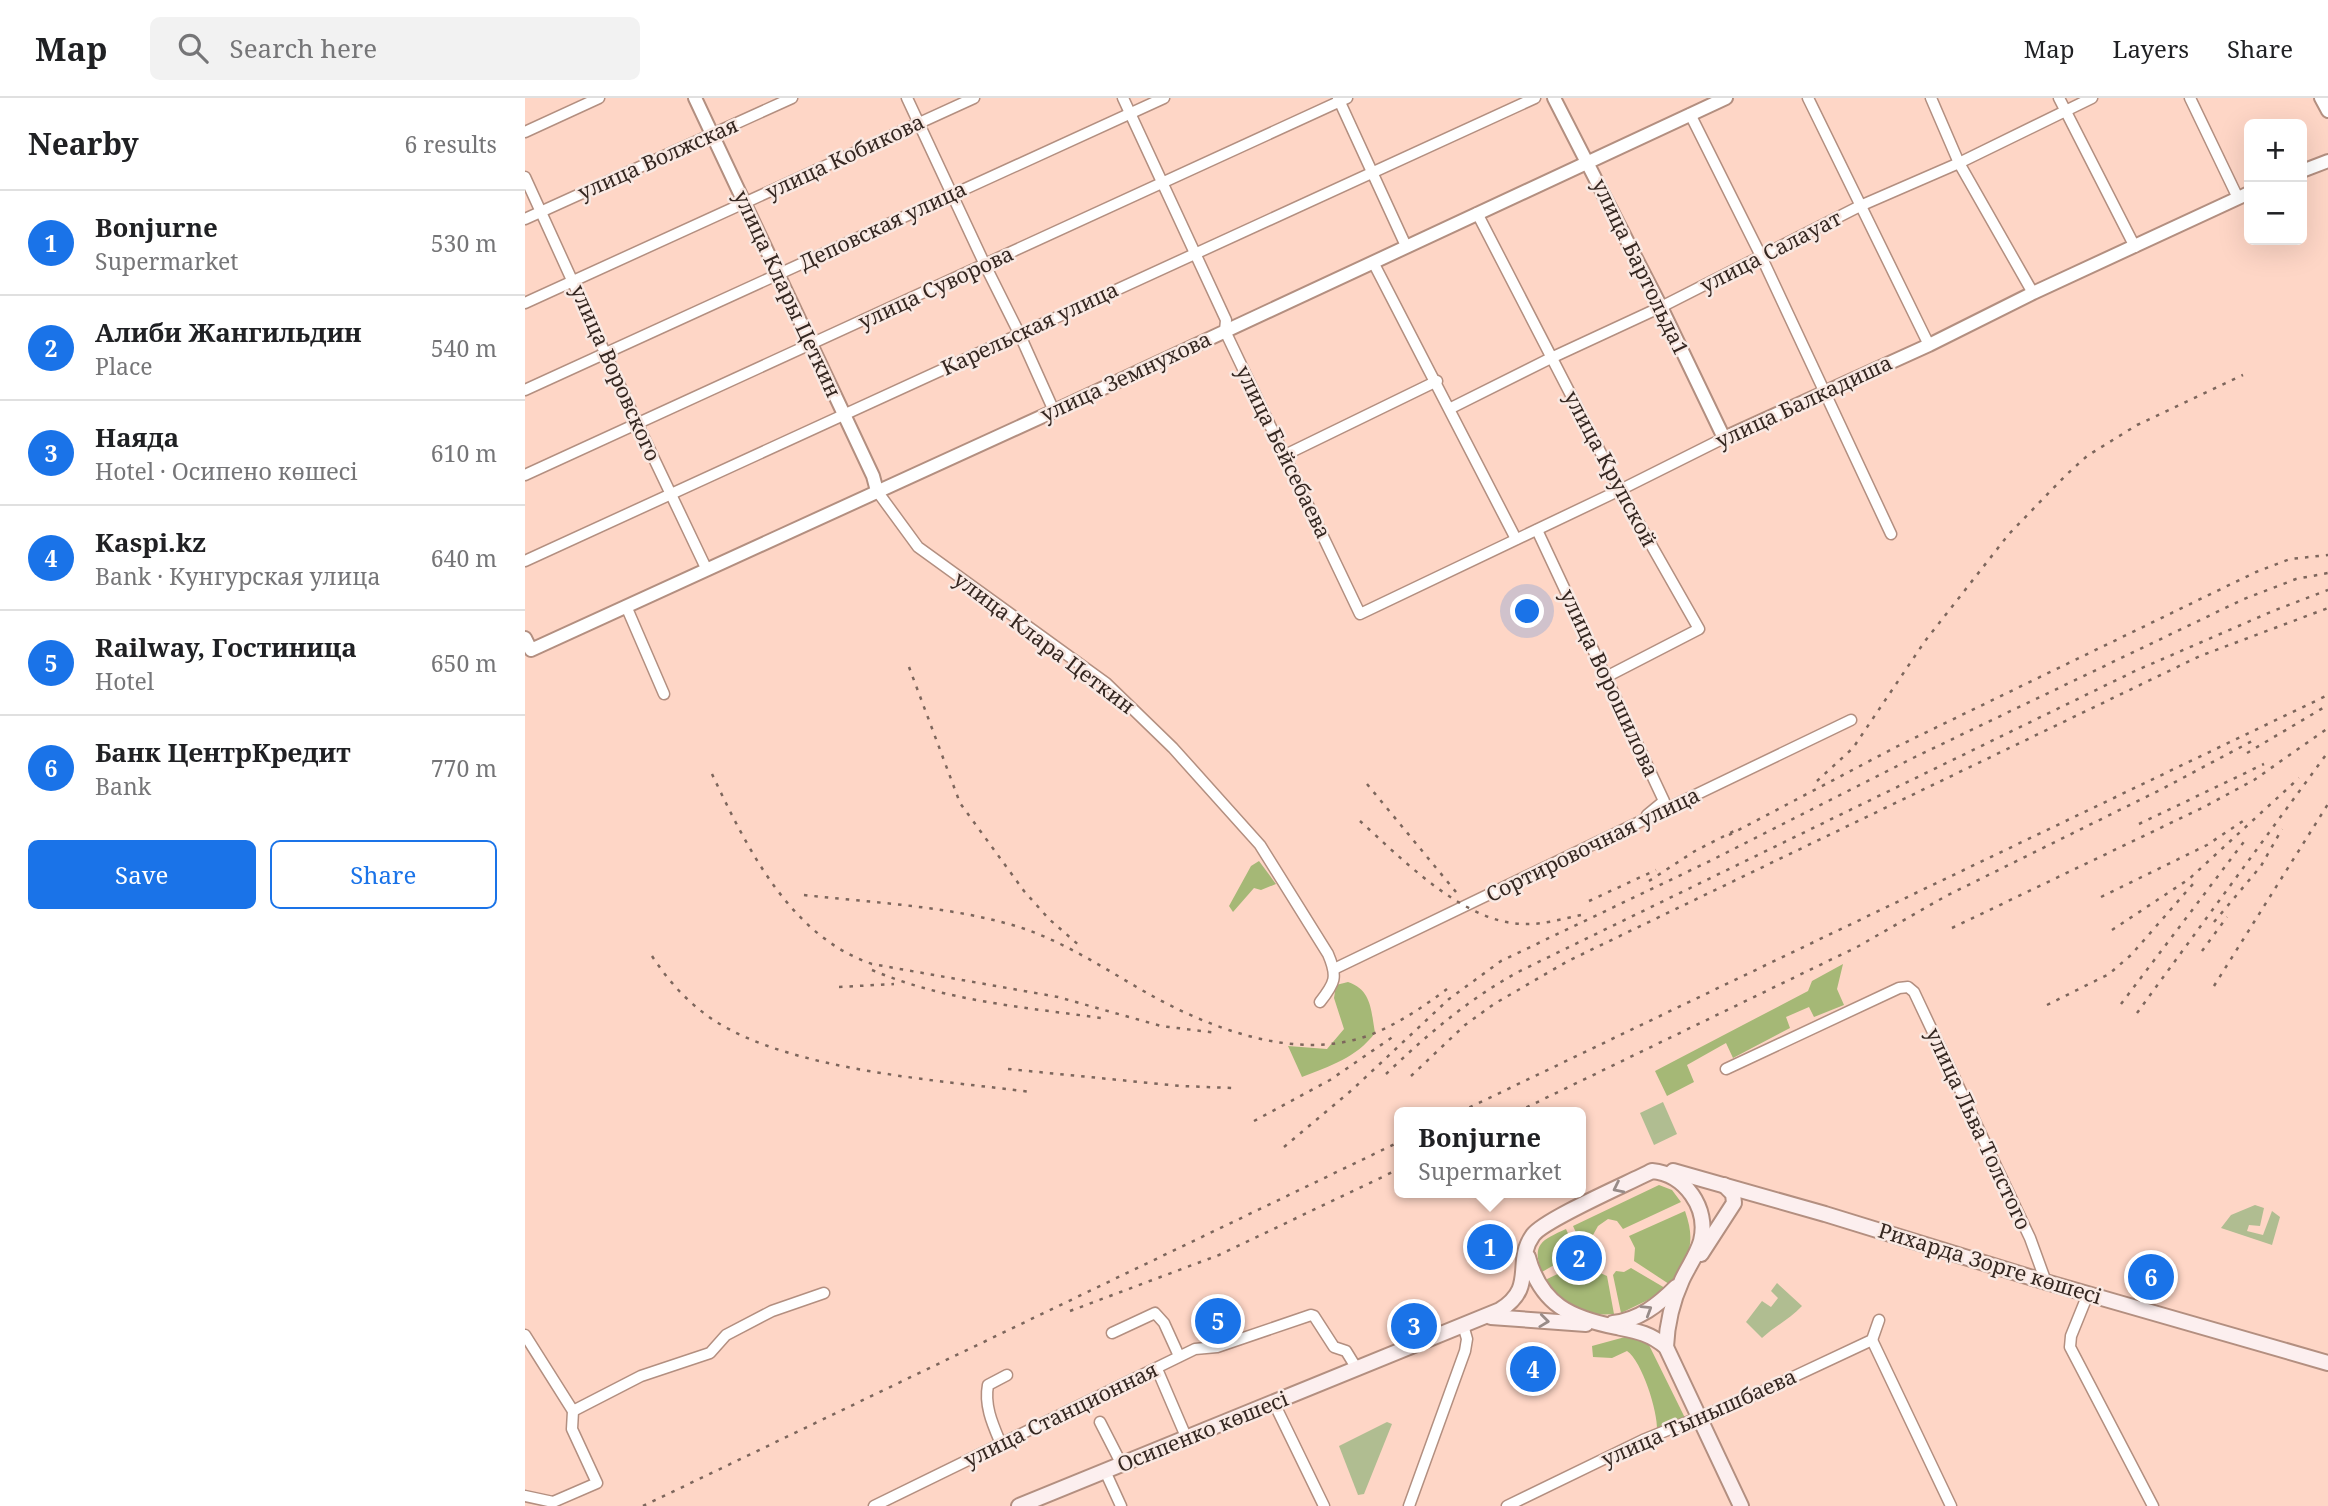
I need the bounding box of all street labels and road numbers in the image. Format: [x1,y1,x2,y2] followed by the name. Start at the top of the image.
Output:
[761,107,928,205] street label: улица Кобикова
[573,110,742,206] street label: улица Волжская
[794,174,971,276] street label: Деповская улица
[1586,174,1696,359] street label: улица Бартольда1
[728,185,848,402] street label: улица Клары Цеткин
[1695,203,1846,299] street label: улица Салауат
[854,239,1018,335] street label: улица Суворова
[936,275,1123,381] street label: Карельская улица
[564,280,667,465] street label: улица Воровского
[1036,324,1215,428] street label: улица Земнухова
[1711,348,1896,454] street label: улица Балкадиша
[1230,360,1338,543] street label: улица Бейсебаева
[1558,385,1664,552] street label: улица Крупской
[948,565,1141,720] street label: улица Клара Цеткин
[1554,584,1666,781] street label: улица Ворошилова
[1481,780,1704,908] street label: Сортировочная улица
[1920,1023,2038,1234] street label: улица Льва Толстого
[1875,1216,2106,1310] street label: Рихарда Зорге көшесі
[959,1355,1162,1473] street label: улица Станционная
[1597,1361,1801,1473] street label: улица Тынышбаева
[1113,1384,1292,1478] street label: Осипенко көшесі

